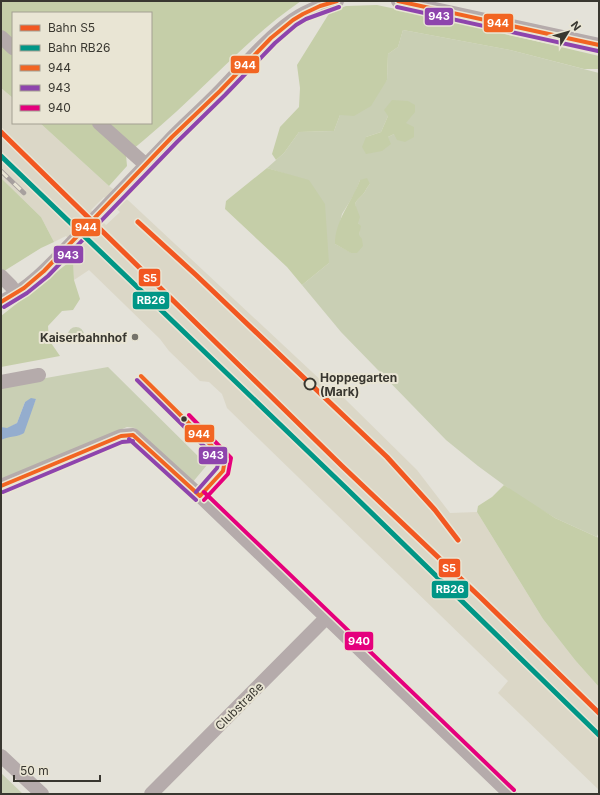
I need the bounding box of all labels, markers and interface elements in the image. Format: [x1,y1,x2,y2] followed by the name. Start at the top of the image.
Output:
[424,7,454,26] line badge: 943
[428,9,450,23] text: 943
[12,12,152,124] legend
[548,12,588,52] north arrow
[483,13,514,33] line badge: 944
[487,16,509,30] text: 944
[568,18,584,34] text: N
[48,20,95,35] text: Bahn S5
[48,40,110,55] text: Bahn RB26
[230,55,260,74] line badge: 944
[234,58,256,72] text: 944
[48,60,71,75] text: 944
[48,80,71,95] text: 943
[48,100,71,115] text: 940
[71,218,101,237] line badge: 944
[75,220,97,234] text: 944
[53,245,84,264] line badge: 943
[57,248,79,262] text: 943
[138,268,161,287] line badge: S5
[143,271,157,285] text: S5
[132,291,170,310] line badge: RB26
[137,293,165,307] text: RB26
[40,330,127,345] place label: Kaiserbahnhof
[130,332,140,342] marker: Kaiserbahnhof
[320,370,397,399] place label: Hoppegarten (Mark)
[303,377,317,391] marker: Hoppegarten (Mark)
[179,414,189,424] unlabelled marker
[184,424,215,443] line badge: 944
[188,427,210,441] text: 944
[198,446,228,465] line badge: 943
[202,448,224,462] text: 943
[438,558,461,578] line badge: S5
[442,561,456,575] text: S5
[431,580,469,599] line badge: RB26
[436,582,464,596] text: RB26
[344,631,374,651] line badge: 940
[348,634,370,648] text: 940
[212,679,266,733] street label: Clubstraße
[14,757,100,783] scale bar
[20,763,49,778] text: 50 m

